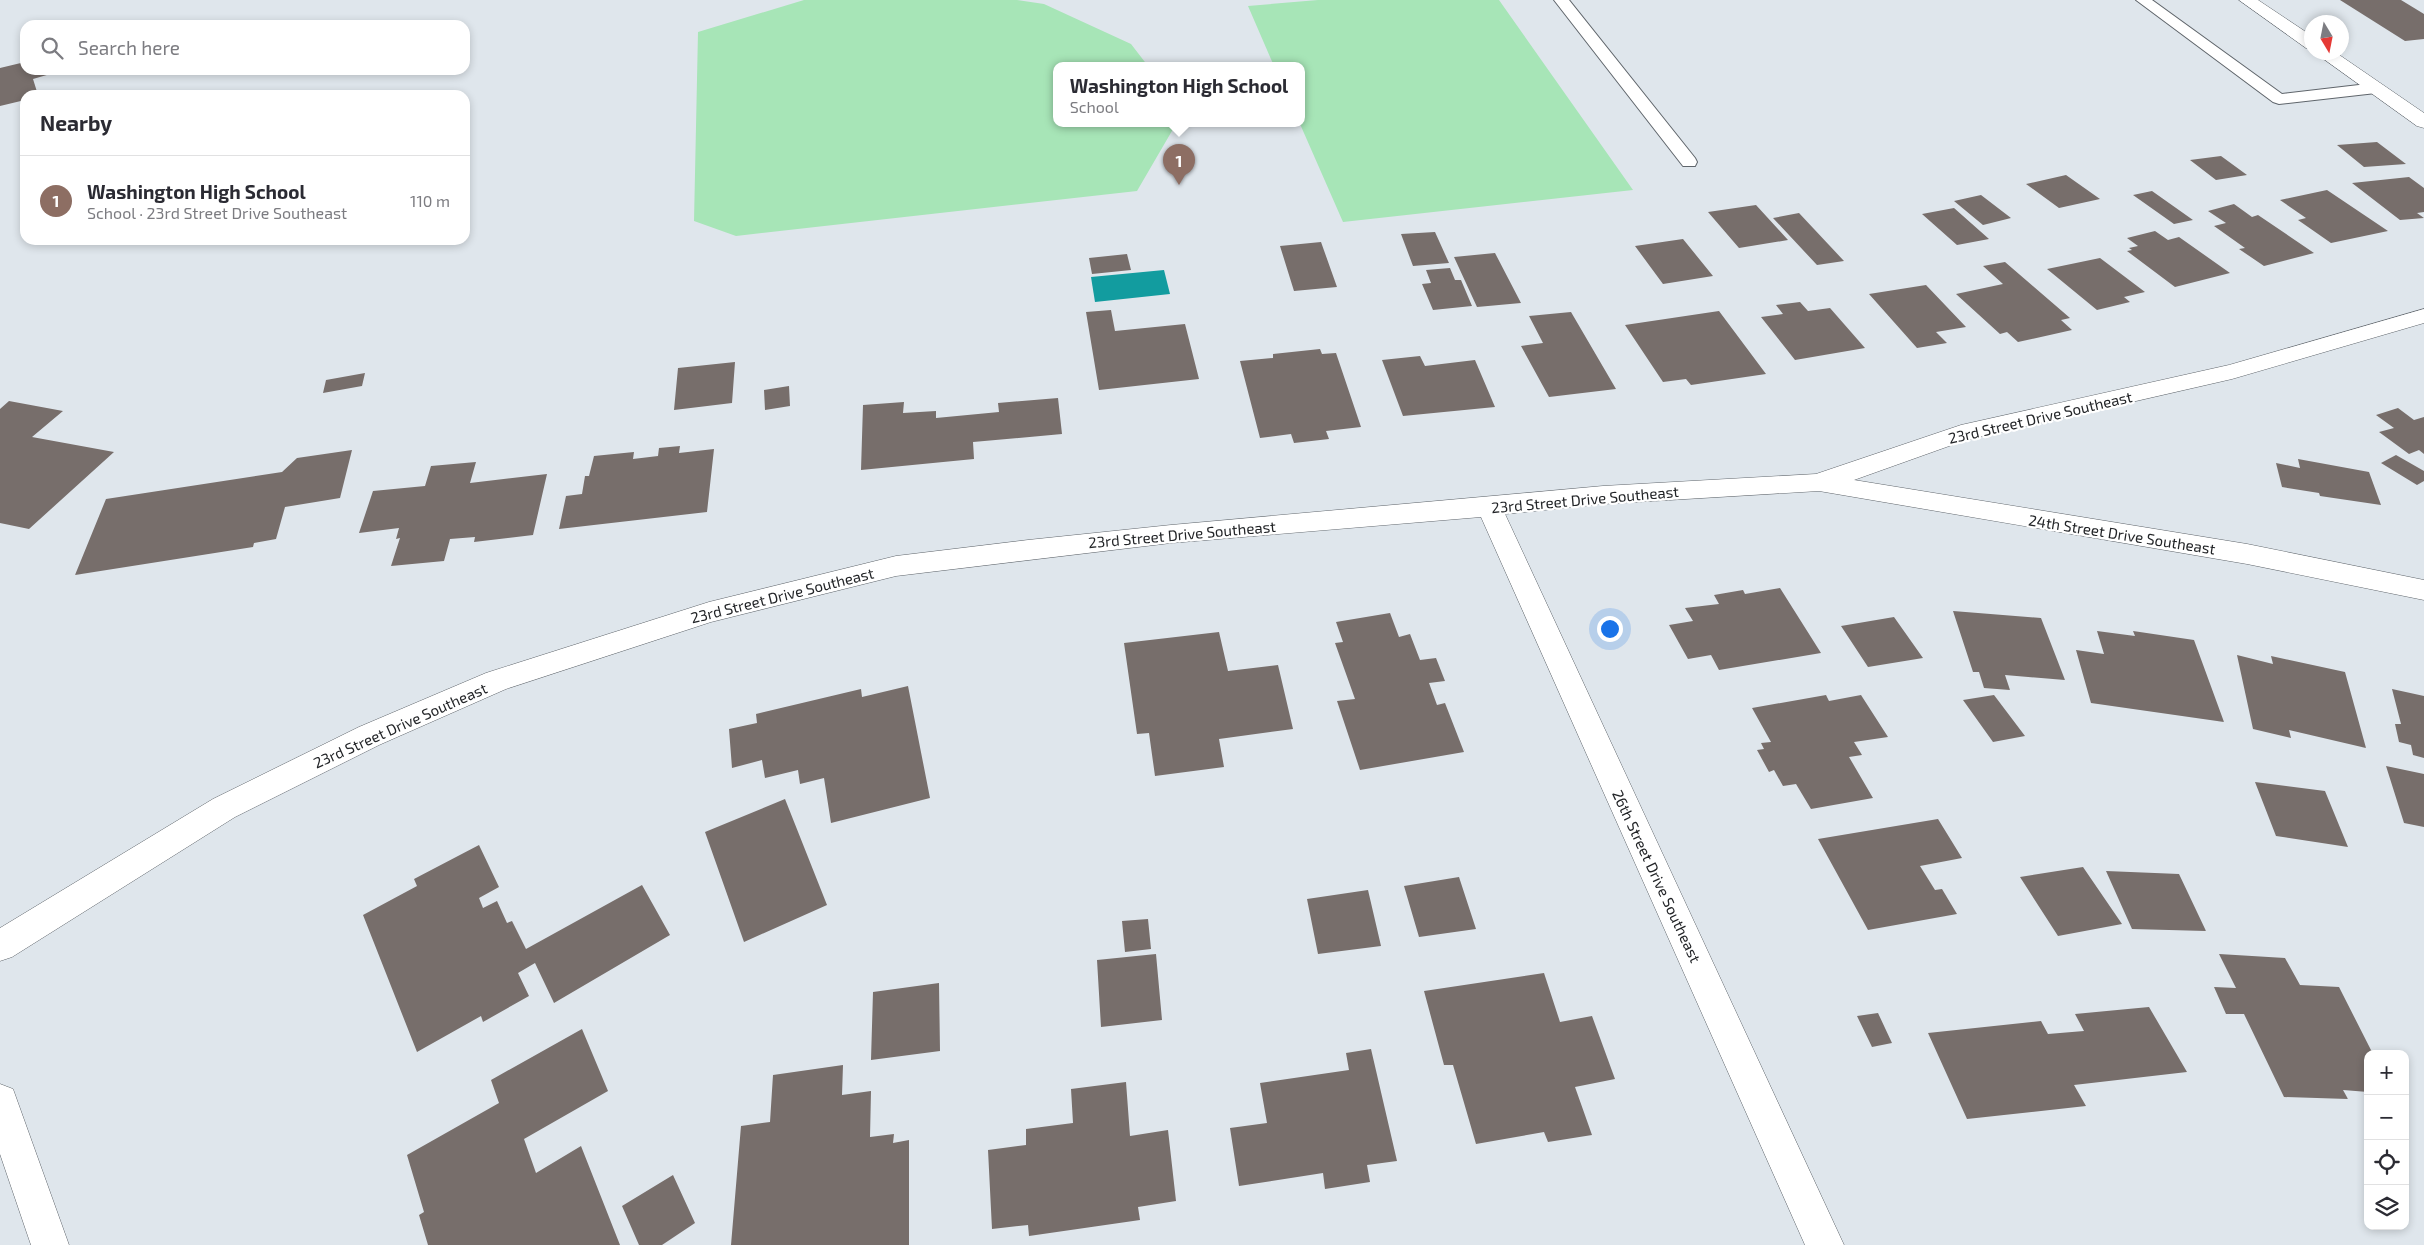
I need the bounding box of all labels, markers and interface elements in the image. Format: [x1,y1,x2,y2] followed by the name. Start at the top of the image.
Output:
[2304,15,2349,60] north arrow
[20,20,470,75] search box
[38,34,66,62] icon: search
[78,36,180,59] text: Search here
[1053,62,1305,127] popup
[1070,74,1288,97] text: Washington High School
[1070,97,1119,116] text: School
[40,110,112,135] text: Nearby
[1163,144,1195,185] pin: 1
[87,180,306,203] text: Washington High School
[53,191,59,210] text: 1
[410,191,450,210] text: 110 m
[87,203,347,222] text: School · 23rd Street Drive Southeast
[1946,387,2134,447] street label: 23rd Street Drive Southeast
[1491,482,1680,516] street label: 23rd Street Drive Southeast
[2027,510,2217,558] street label: 24th Street Drive Southeast
[1088,517,1277,551] street label: 23rd Street Drive Southeast
[689,563,876,626] street label: 23rd Street Drive Southeast
[1597,616,1623,642] your location
[310,678,490,771] street label: 23rd Street Drive Southeast
[1609,787,1705,965] street label: 26th Street Drive Southeast
[2364,1050,2409,1230] map controls
[2364,1050,2409,1095] button: +
[2364,1095,2409,1140] button: −
[2364,1140,2409,1185] button: locate
[2364,1185,2409,1230] button: layers

